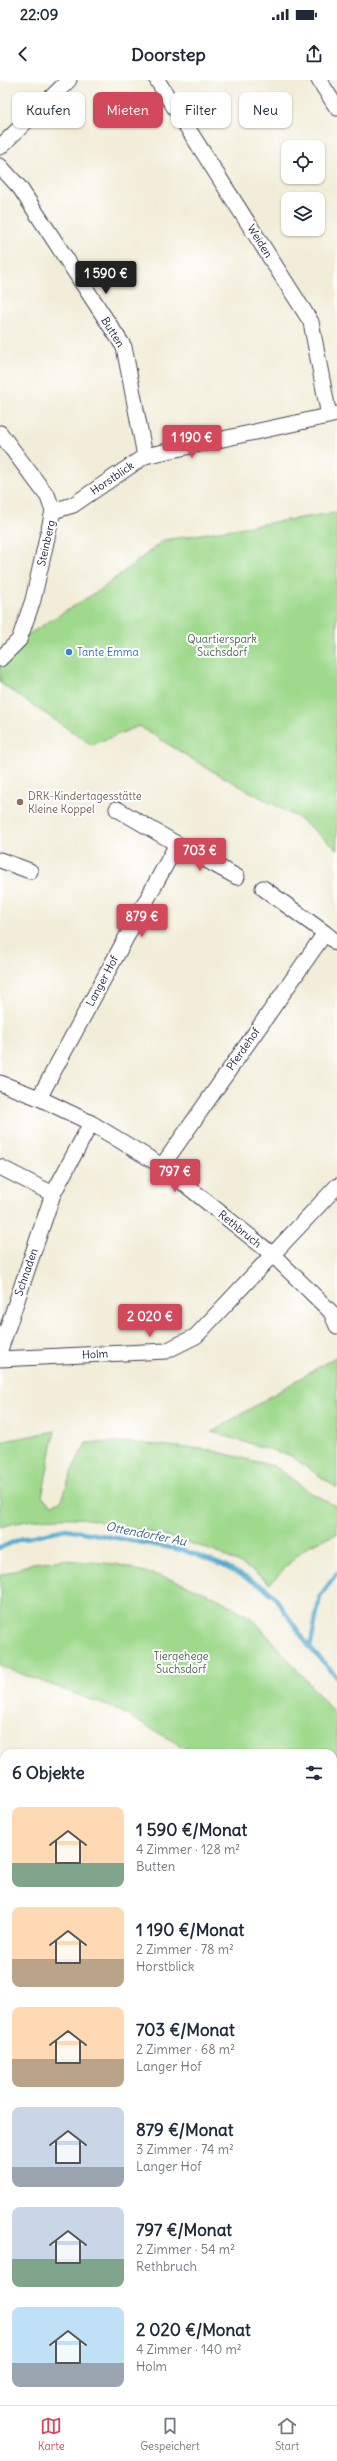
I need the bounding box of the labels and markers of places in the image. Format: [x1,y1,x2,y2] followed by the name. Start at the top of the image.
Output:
[69,261,143,295] pin: 1 590 €
[155,425,229,459] pin: 1 190 €
[77,645,139,659] place label: Tante Emma
[64,647,74,657] marker: Tante Emma
[28,789,142,816] place label: DRK-Kindertagesstätte Kleine Koppel
[15,797,25,807] marker: DRK-Kindertagesstätte Kleine Koppel
[172,838,228,872] pin: 703 €
[114,904,170,938] pin: 879 €
[147,1159,203,1193] pin: 797 €
[113,1304,187,1338] pin: 2 020 €

